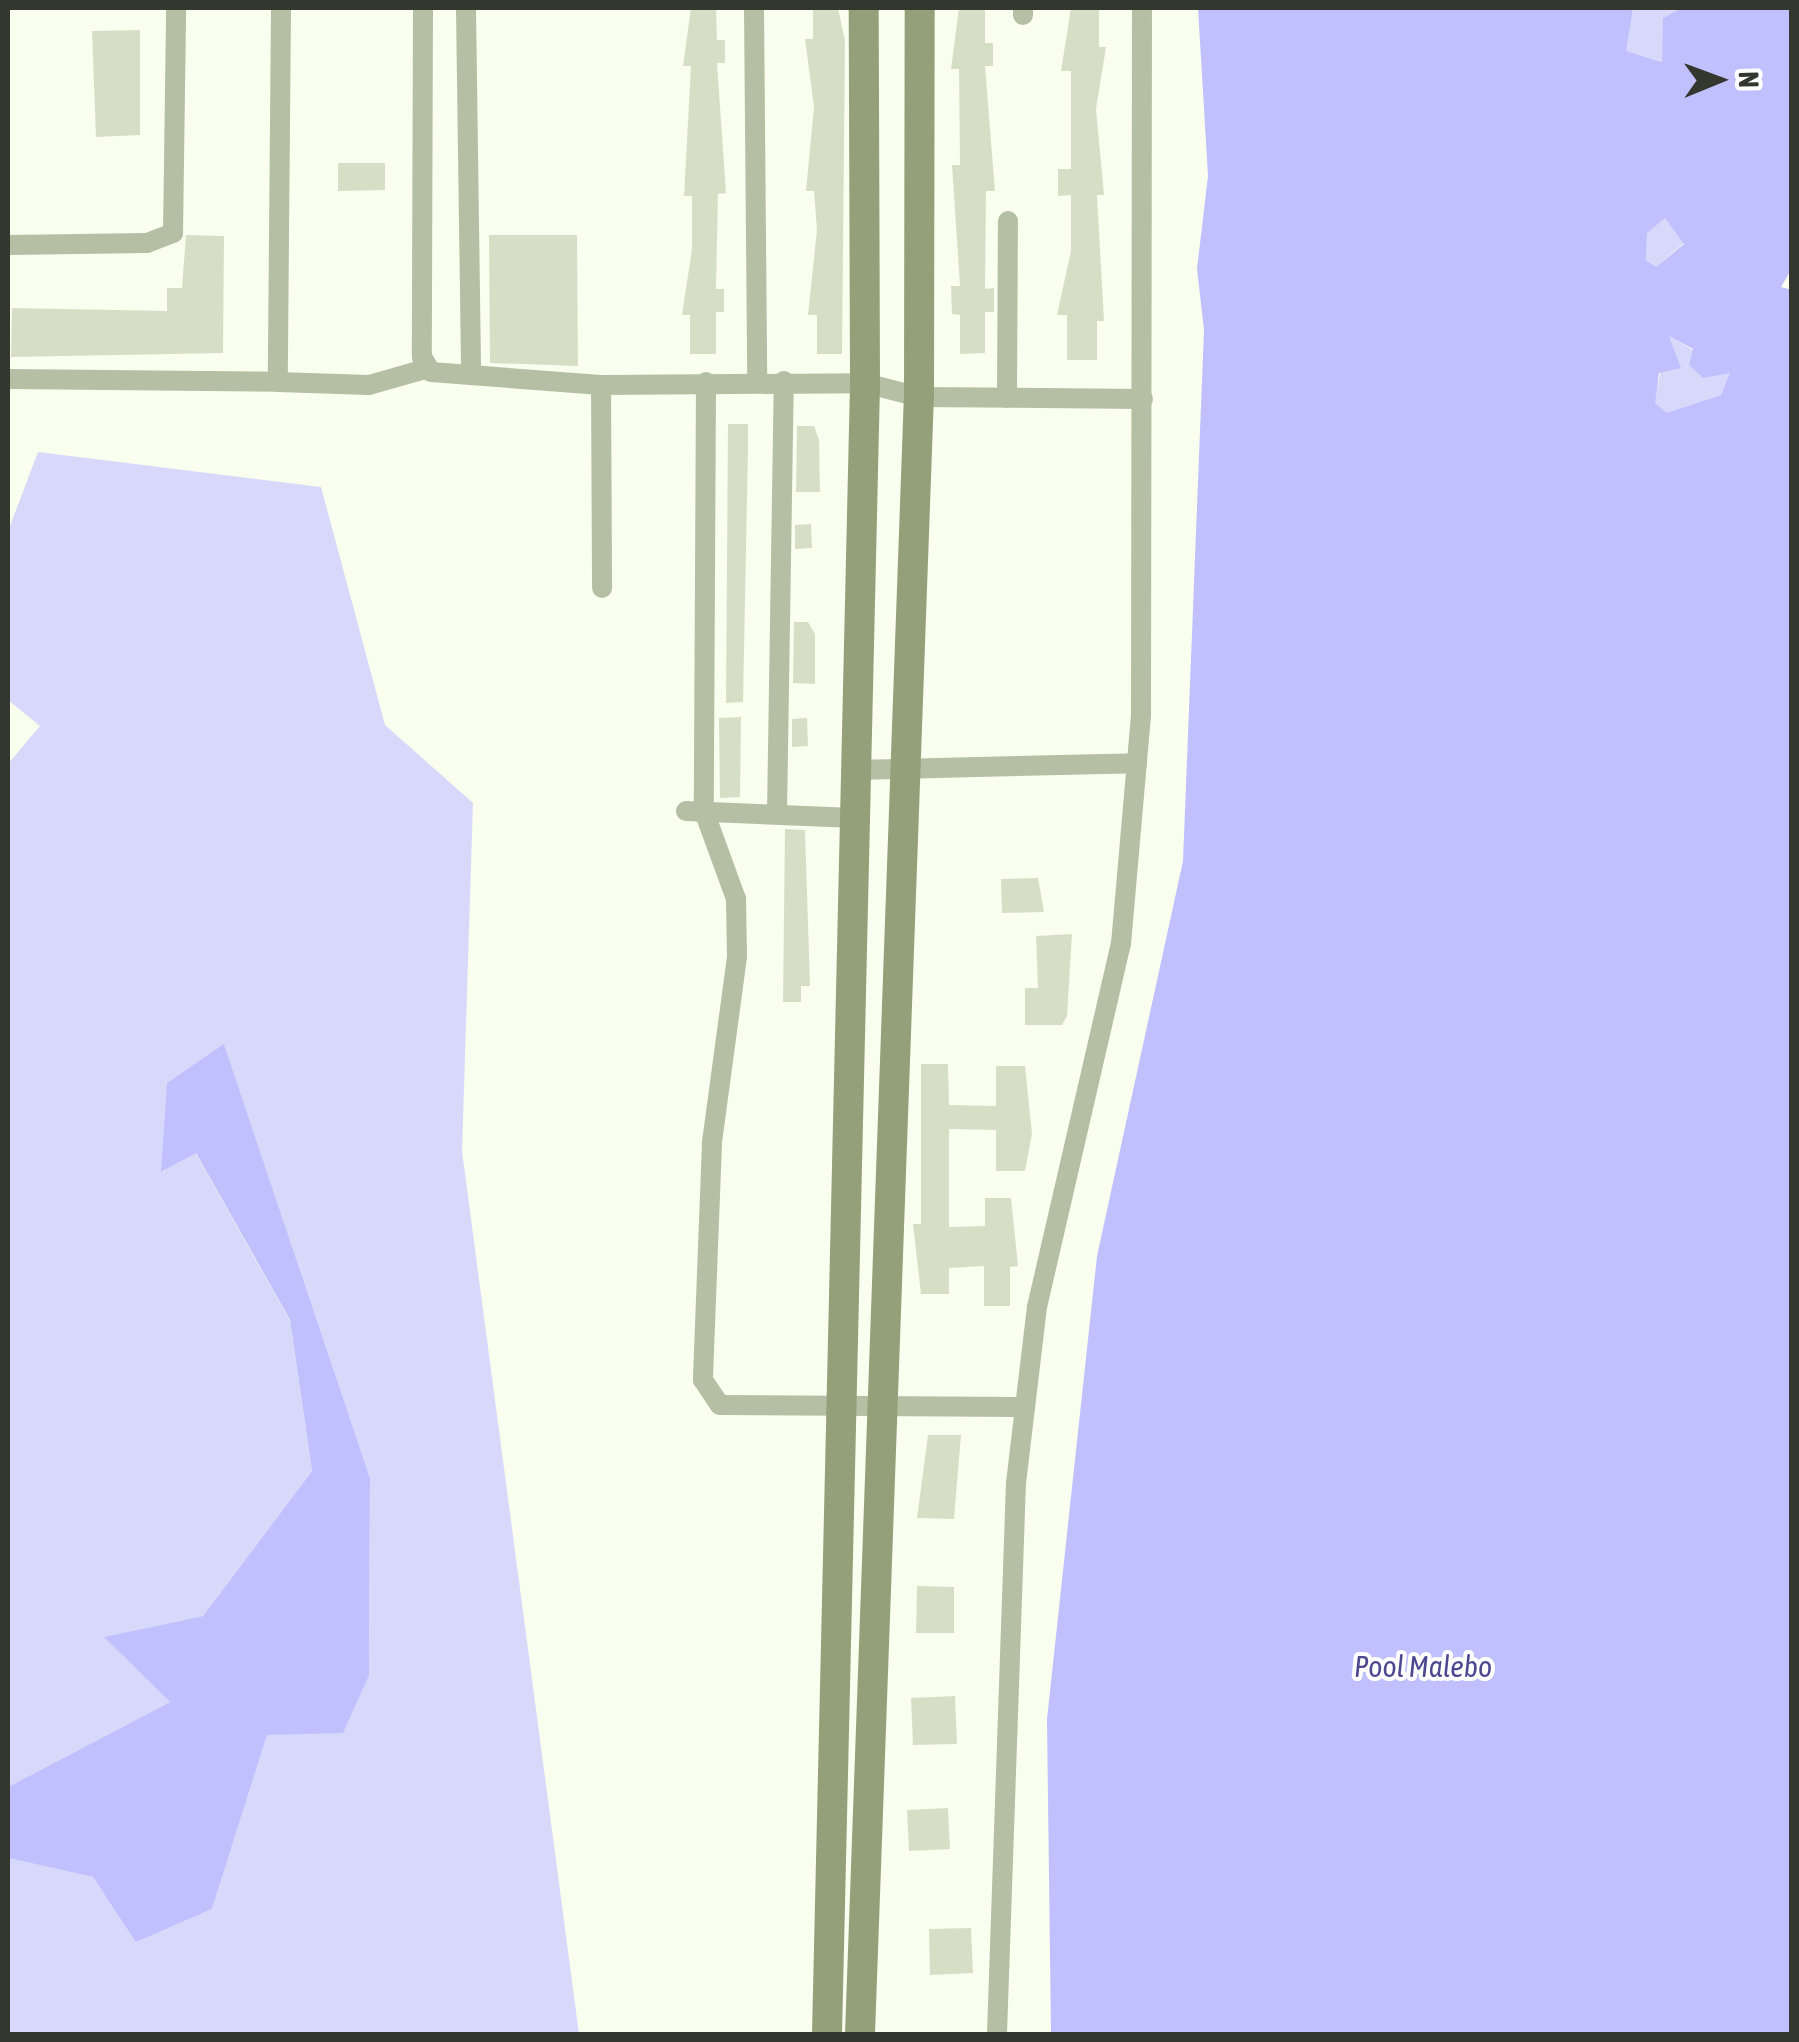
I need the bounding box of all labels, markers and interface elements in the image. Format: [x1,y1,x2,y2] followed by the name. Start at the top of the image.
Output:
[1669,30,1769,130] north arrow
[1733,71,1765,88] text: N
[1354,1648,1492,1684] water label: Pool Malebo

